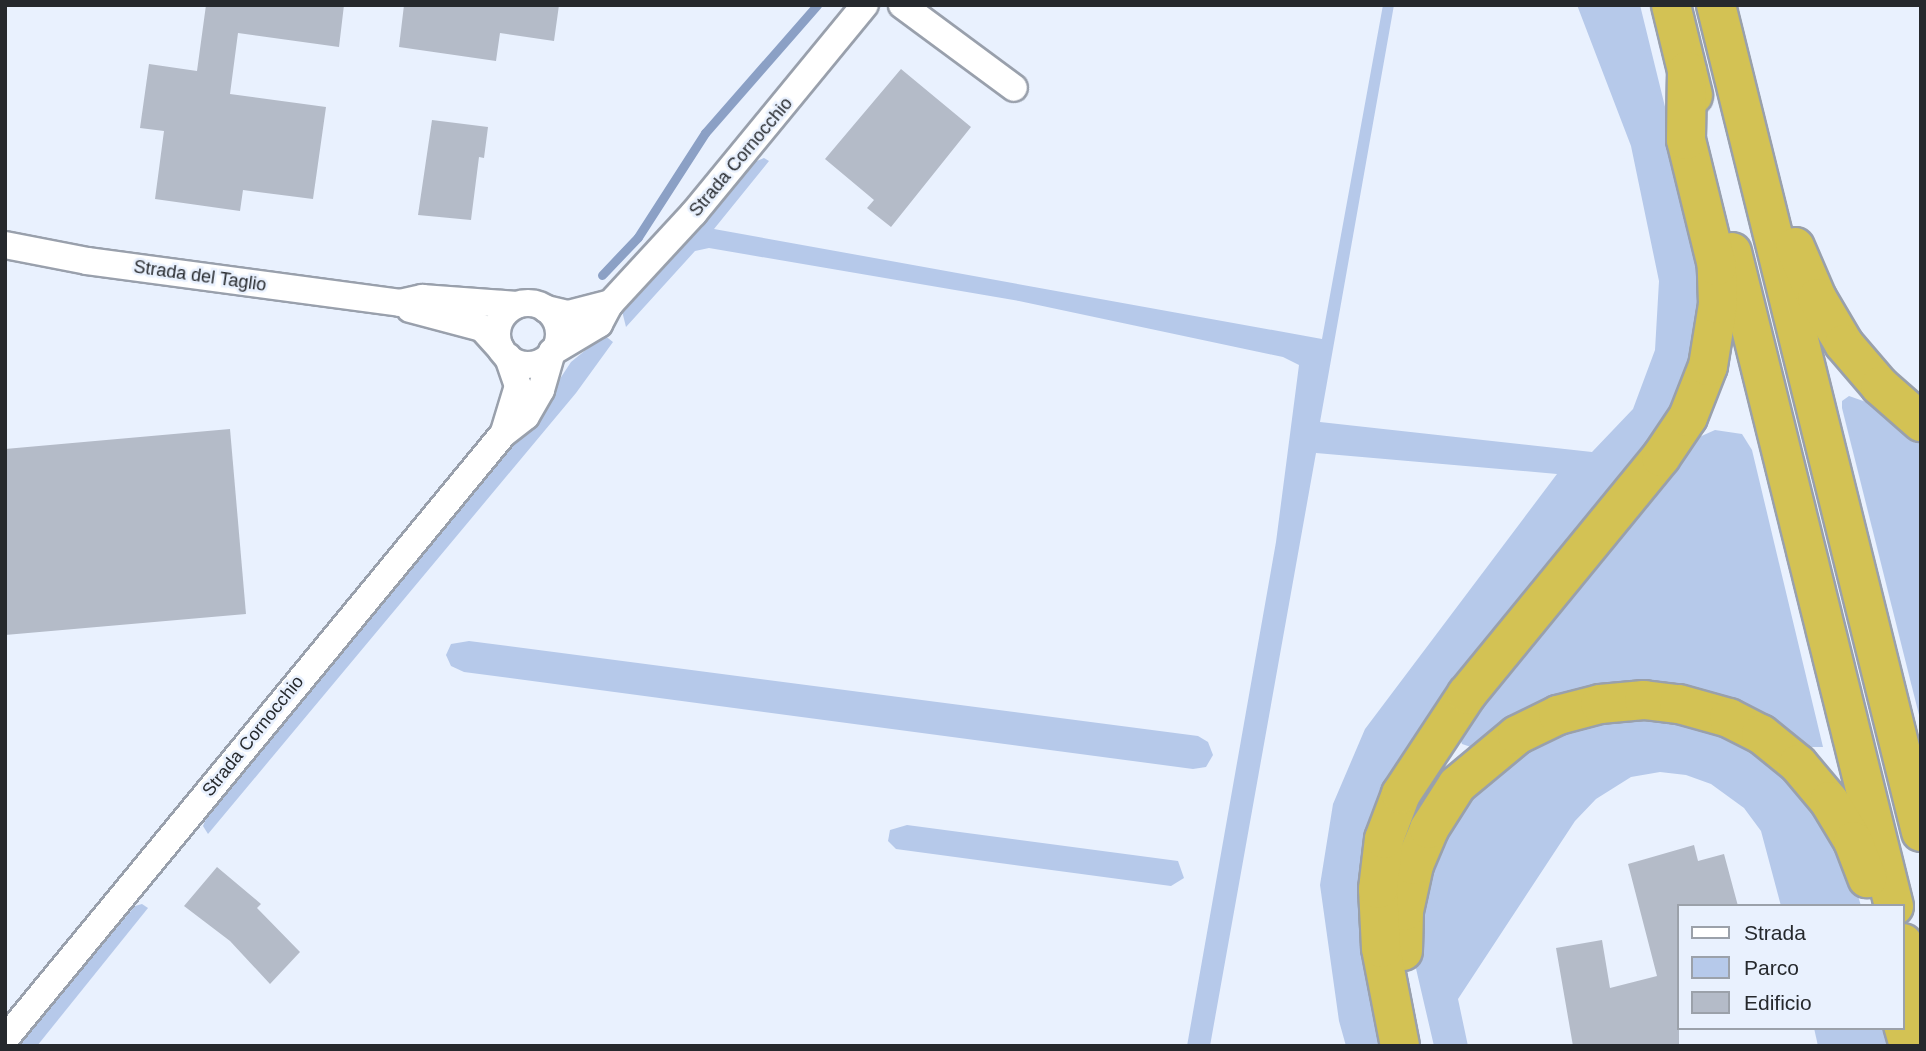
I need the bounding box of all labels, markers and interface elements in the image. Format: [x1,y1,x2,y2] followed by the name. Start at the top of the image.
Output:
[685,93,797,221] street label: Strada Cornocchio
[132,256,268,296] street label: Strada del Taglio
[198,671,308,801] street label: Strada Cornocchio
[1678,904,1905,1030] legend
[1744,921,1806,944] text: Strada
[1744,956,1799,979] text: Parco
[1744,991,1812,1014] text: Edificio

